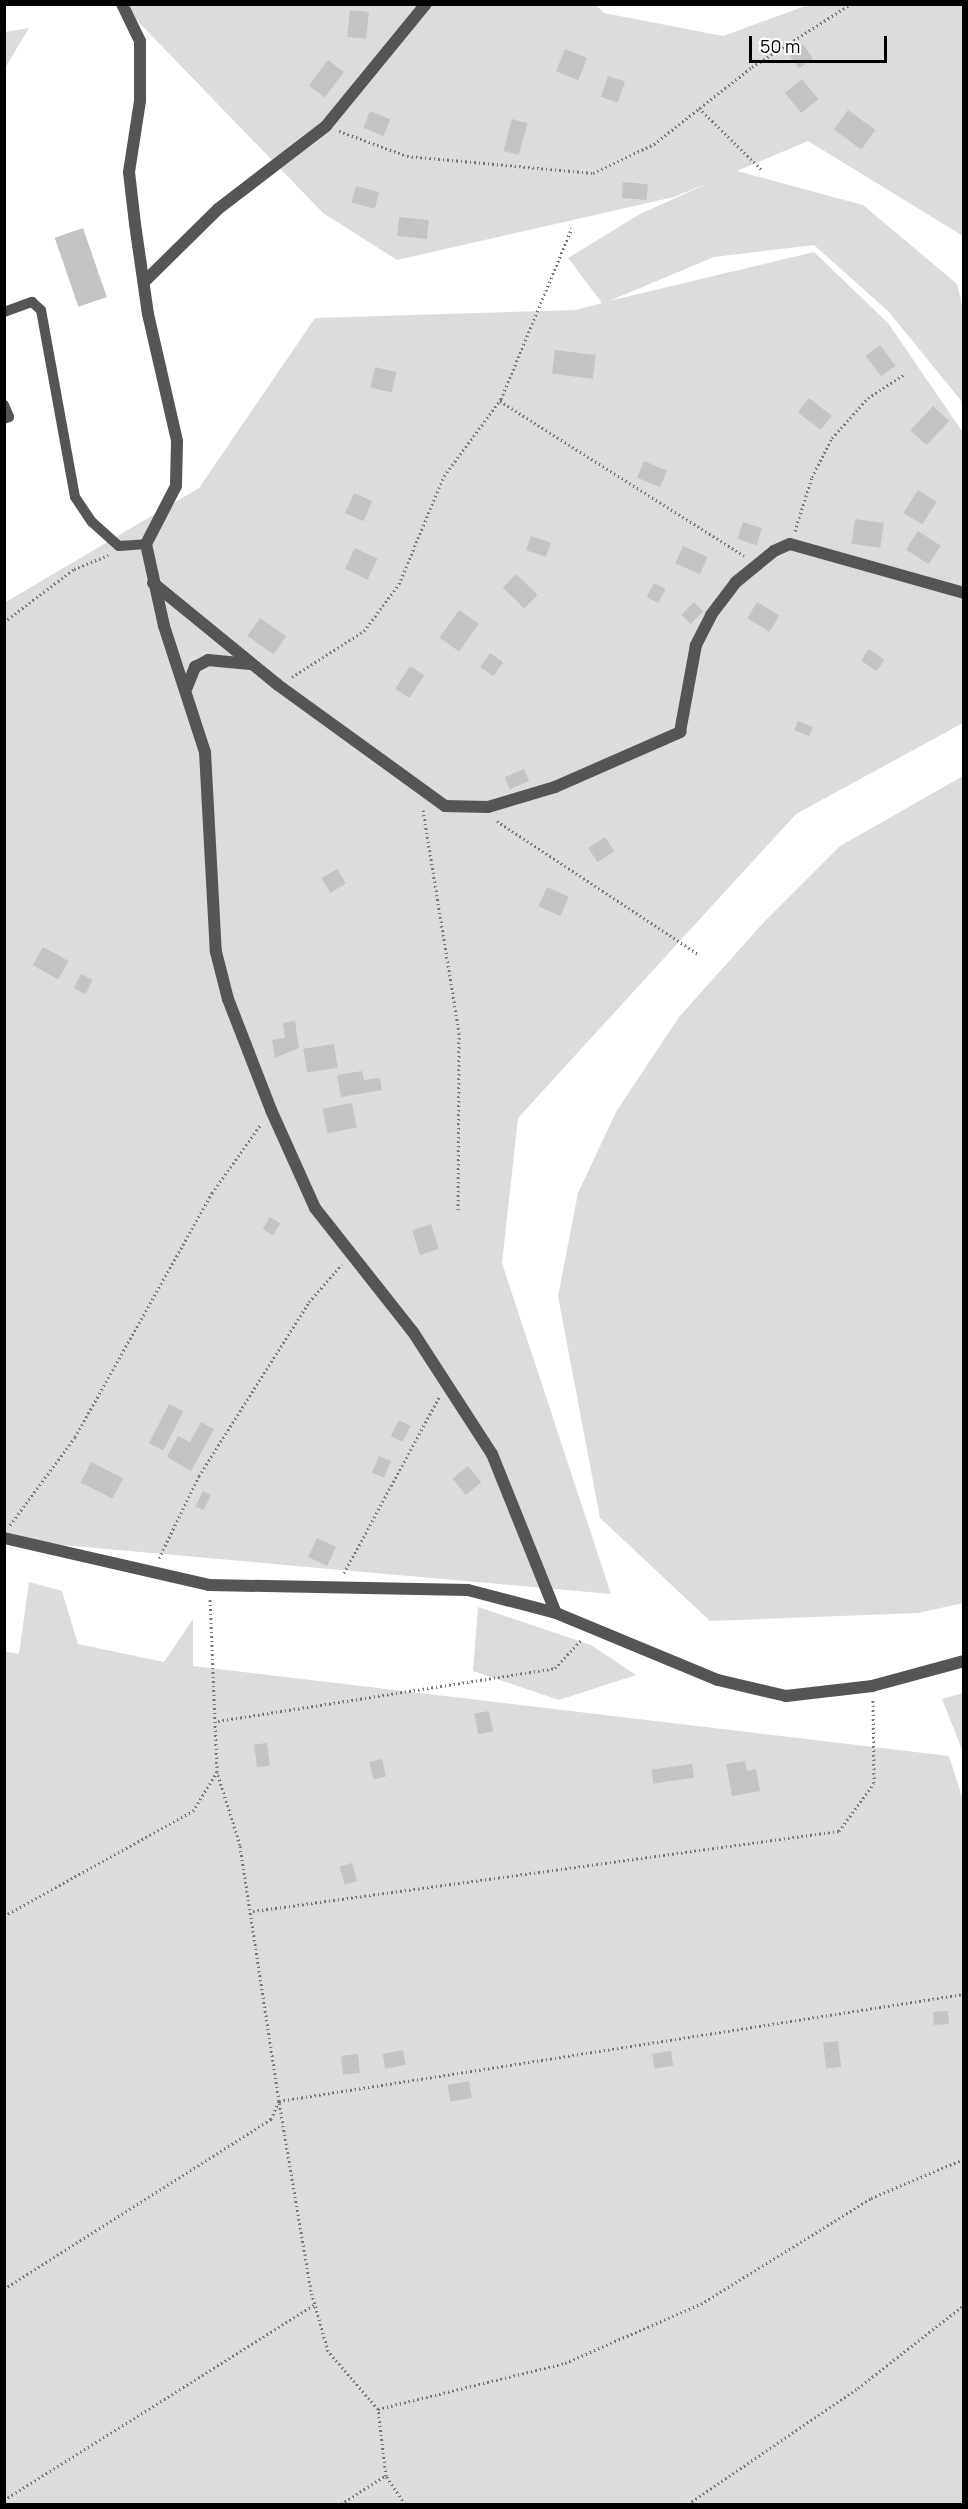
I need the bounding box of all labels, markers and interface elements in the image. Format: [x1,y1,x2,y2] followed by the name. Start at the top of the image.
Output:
[752,24,890,62] scale bar
[760,34,800,58] text: 50 m

